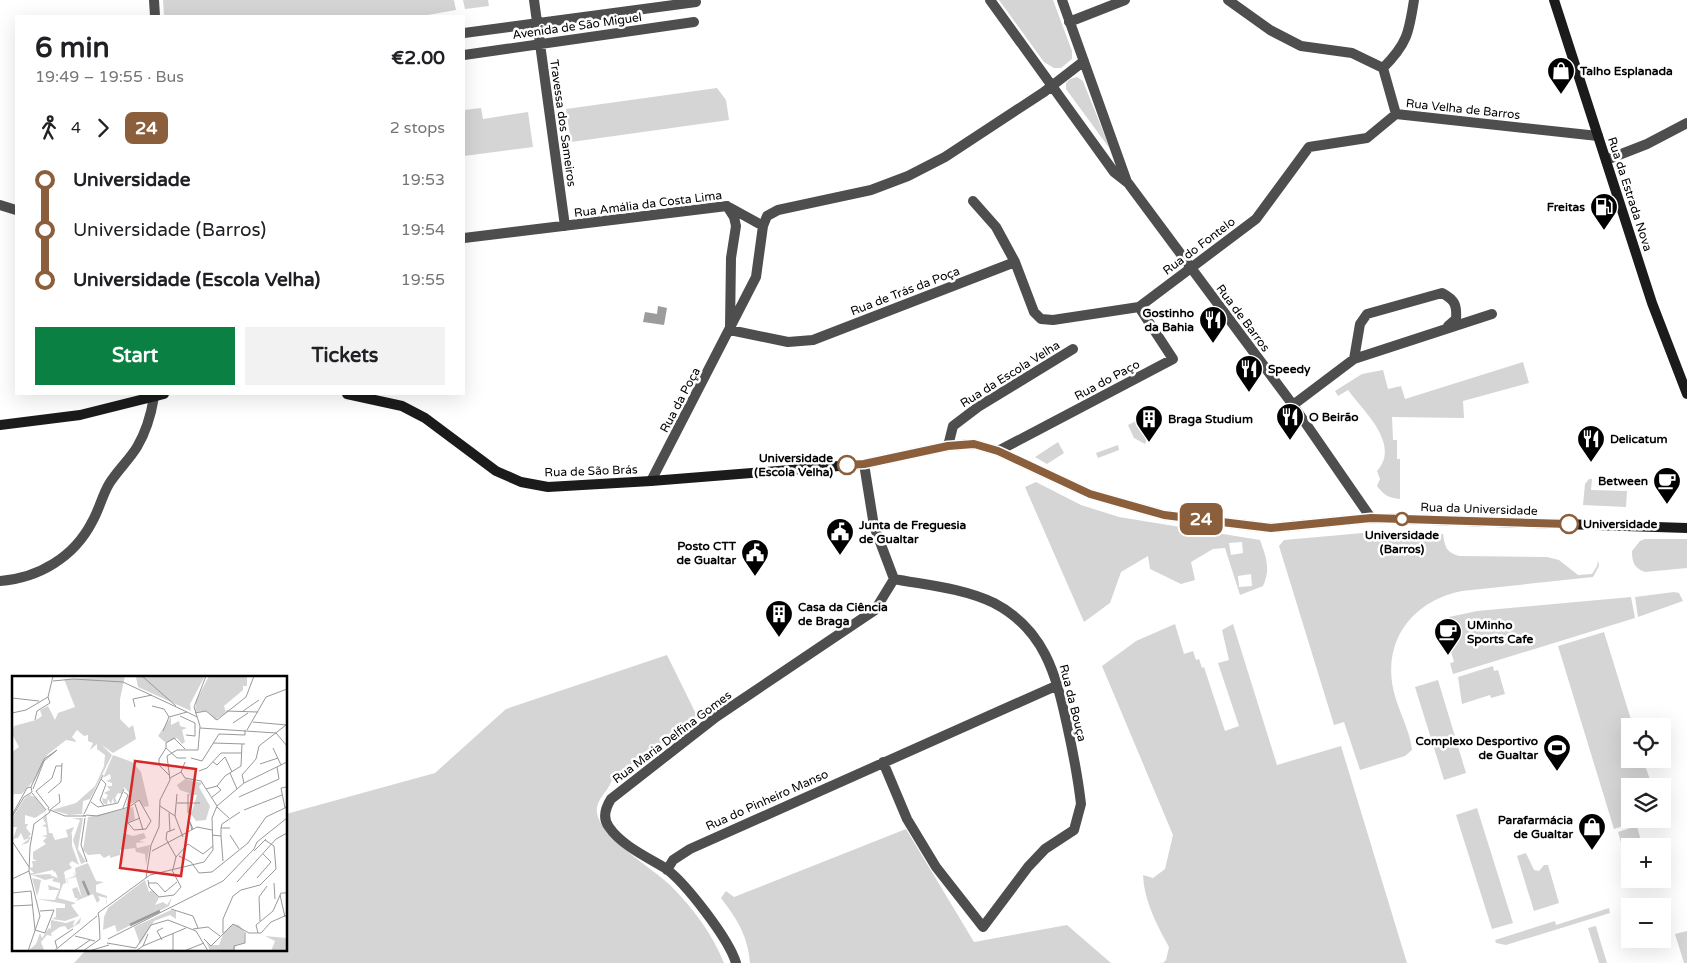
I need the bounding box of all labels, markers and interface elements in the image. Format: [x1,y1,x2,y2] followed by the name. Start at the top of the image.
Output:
[511,10,643,42] street label: Avenida de São Miguel
[35,31,110,65] text: 6 min
[391,47,445,69] text: €2.00
[1546,56,1576,95] shop icon: Talho Esplanada
[547,58,579,188] street label: Travessa dos Sameiros
[1579,64,1673,79] place label: Talho Esplanada
[35,67,184,87] text: 19:49 – 19:55 · Bus
[1405,96,1521,122] street label: Rua Velha de Barros
[35,114,63,142] icon: walk
[89,114,117,142] icon: forward
[135,117,158,139] text: 24
[71,118,81,138] text: 4
[390,118,445,138] text: 2 stops
[1605,135,1655,253] street label: Rua da Estrada Nova
[73,169,191,191] text: Universidade
[401,170,445,190] text: 19:53
[573,188,723,220] street label: Rua Amália da Costa Lima
[1589,192,1619,231] fuel station icon: Freitas
[1547,200,1585,214] place label: Freitas
[1160,214,1238,278] street label: Rua do Fontelo
[73,219,266,241] text: Universidade (Barros)
[401,220,445,240] text: 19:54
[848,264,962,318] street label: Rua de Trás da Poça
[73,269,320,291] text: Universidade (Escola Velha)
[401,270,445,290] text: 19:55
[1213,282,1273,354] street label: Rua de Barros
[1198,305,1228,344] restaurant icon: Gostinho da Bahia
[1142,306,1194,334] place label: Gostinho da Bahia
[35,327,235,385] button: Start
[245,327,445,385] button: Tickets
[958,338,1062,410] street label: Rua da Escola Velha
[1234,354,1264,393] restaurant icon: Speedy
[1072,357,1142,403] street label: Rua do Paço
[1268,362,1311,377] place label: Speedy
[657,365,703,435] street label: Rua da Poça
[1275,402,1305,441] restaurant icon: O Beirão
[1134,404,1164,443] building icon: Braga Studium
[1309,410,1359,424] place label: O Beirão
[1168,412,1253,427] place label: Braga Studium
[1576,424,1606,463] restaurant icon: Delicatum
[1610,432,1667,446] place label: Delicatum
[754,451,833,479] place label: Universidade (Escola Velha)
[837,455,857,475] marker: Universidade (Escola Velha)
[544,462,638,480] street label: Rua de São Brás
[1652,466,1682,505] cafe icon: Between
[1598,474,1648,488] place label: Between
[1420,500,1538,518] street label: Rua da Universidade
[1178,503,1224,535] line badge: 24
[1190,508,1212,530] text: 24
[1395,512,1409,526] marker: Universidade (Barros)
[1559,514,1579,534] marker: Universidade
[825,517,855,556] public building icon: Junta de Freguesia de Gualtar
[1583,517,1657,531] place label: Universidade
[858,518,967,546] place label: Junta de Freguesia de Gualtar
[1365,528,1439,556] place label: Universidade (Barros)
[740,538,770,577] public building icon: Posto CTT de Gualtar
[676,539,737,567] place label: Posto CTT de Gualtar
[764,599,794,638] building icon: Casa da Ciência de Braga
[798,600,888,629] place label: Casa da Ciência de Braga
[1433,617,1463,656] cafe icon: UMinho Sports Cafe
[1467,618,1533,647] place label: UMinho Sports Cafe
[1057,663,1089,743] street label: Rua da Bouça
[12,676,288,950] inset map
[610,688,734,786] street label: Rua Maria Delfina Gomes
[1621,718,1671,948] map controls
[1621,718,1671,768] button: locate
[1542,733,1572,772] sports icon: Complexo Desportivo de Gualtar
[1416,734,1538,762] place label: Complexo Desportivo de Gualtar
[704,767,830,833] street label: Rua do Pinheiro Manso
[1621,778,1671,828] button: layers
[1577,812,1607,851] shop icon: Parafarmácia de Gualtar
[1498,813,1573,841] place label: Parafarmácia de Gualtar
[1621,838,1671,888] button: +
[1621,898,1671,948] button: −

